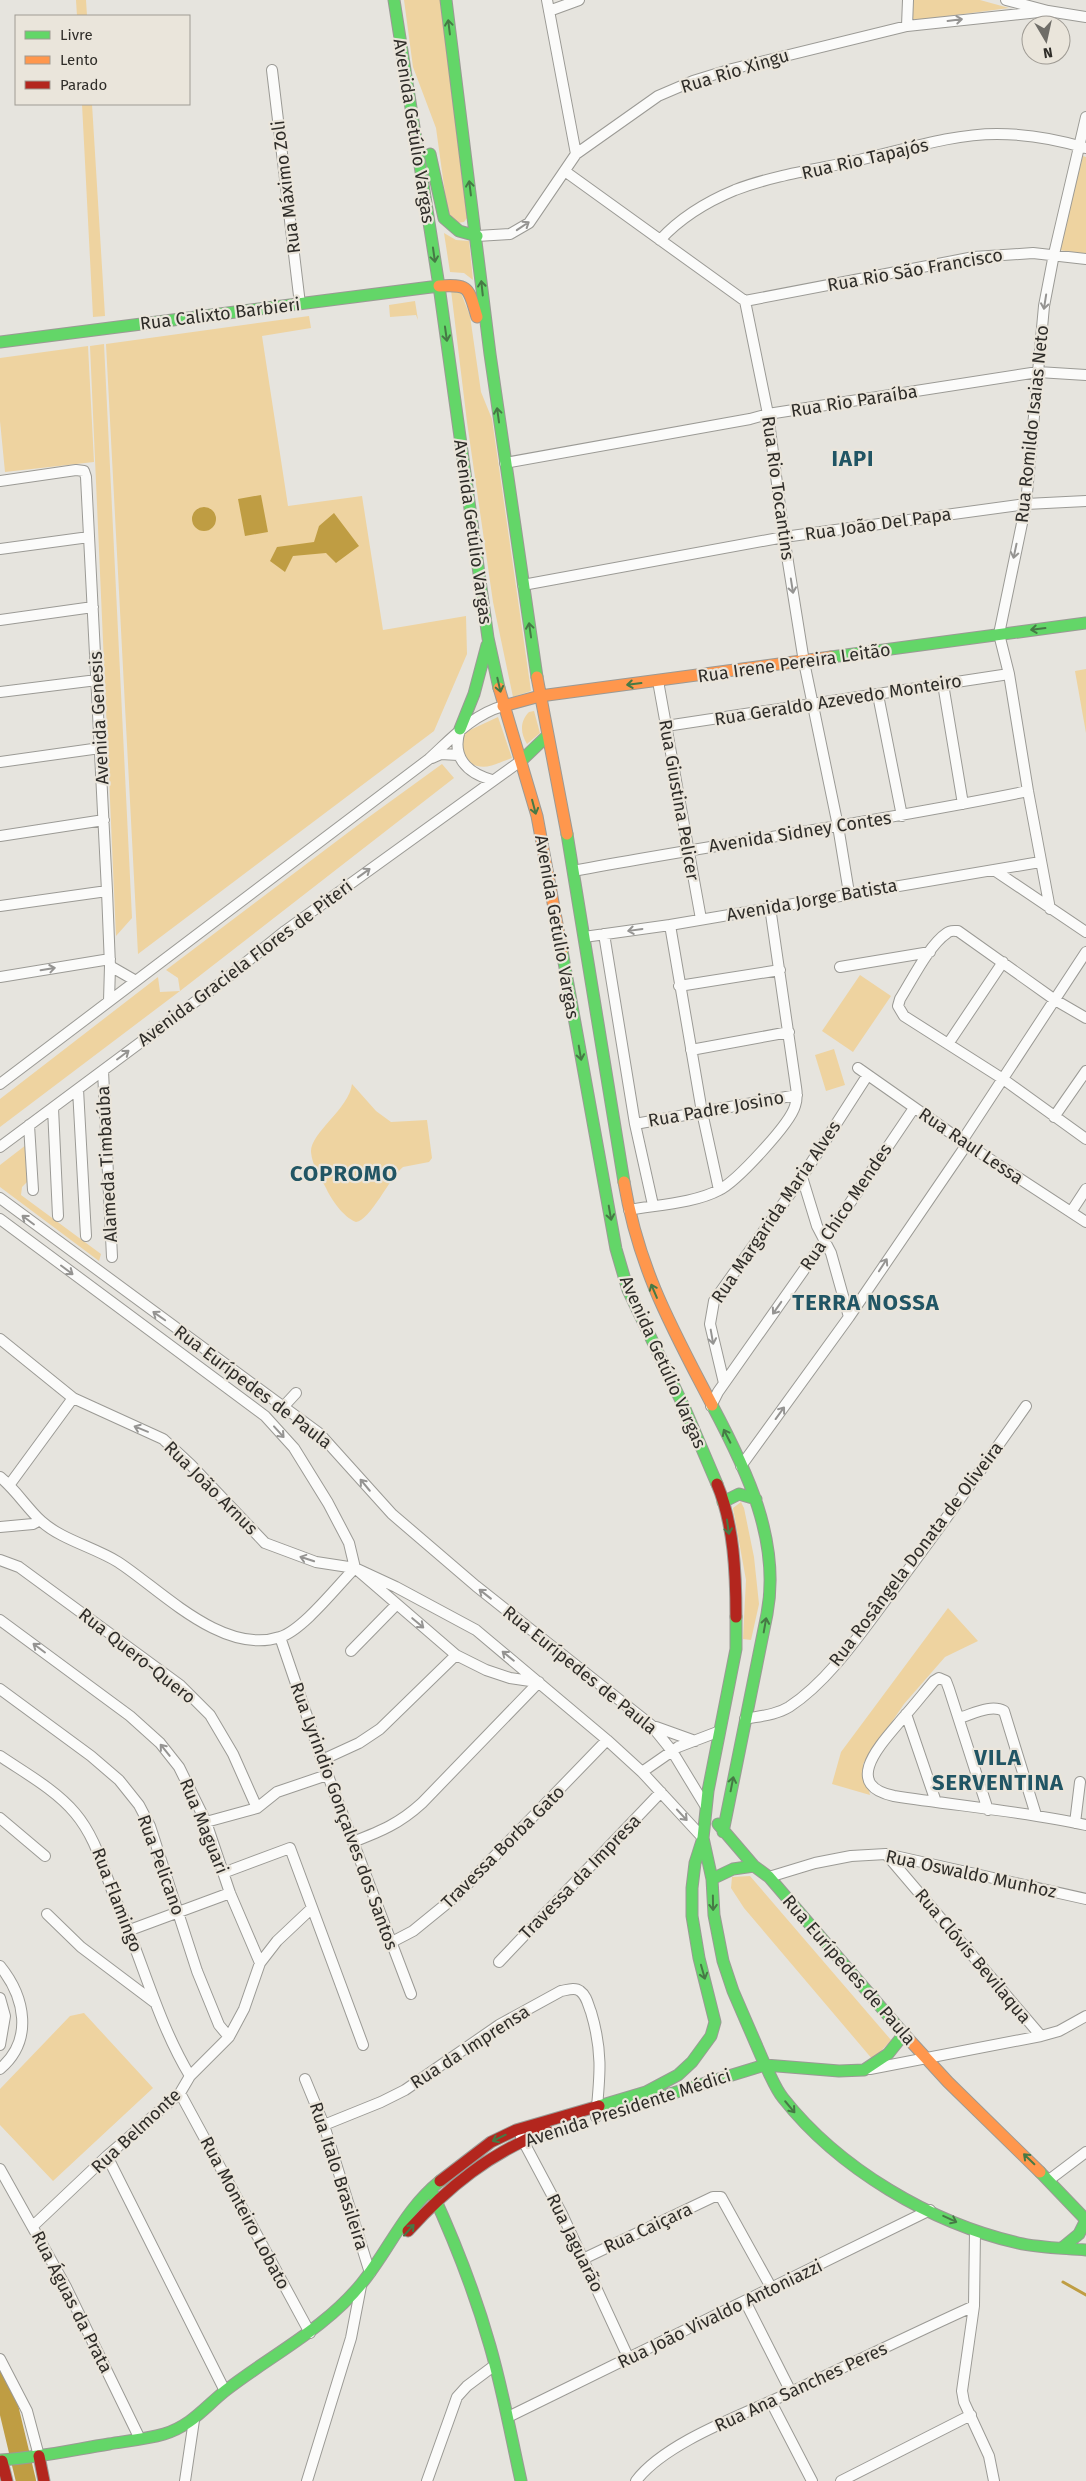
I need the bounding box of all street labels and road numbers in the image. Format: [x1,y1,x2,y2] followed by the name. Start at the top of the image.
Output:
[389,37,439,225] street label: Avenida Getúlio Vargas
[678,44,792,98] street label: Rua Rio Xingu
[267,119,305,255] street label: Rua Máximo Zoli
[799,134,931,184] street label: Rua Rio Tapajós
[826,244,1004,296] street label: Rua Rio São Francisco
[139,293,301,335] street label: Rua Calixto Barbieri
[1011,324,1053,524] street label: Rua Romildo Isaias Neto
[789,380,919,422] street label: Rua Rio Paraíba
[757,415,799,561] street label: Rua Rio Tocantins
[449,438,497,626] street label: Avenida Getúlio Vargas
[803,503,953,545] street label: Rua João Del Papa
[696,639,892,687] street label: Rua Irene Pereira Leitão
[85,651,113,785] street label: Avenida Genesis
[713,670,963,730] street label: Rua Geraldo Azevedo Monteiro
[654,718,704,882] street label: Rua Giustina Pelicer
[707,807,893,857] street label: Avenida Sidney Contes
[530,833,584,1021] street label: Avenida Getúlio Vargas
[725,874,899,926] street label: Avenida Jorge Batista
[133,875,357,1051] street label: Avenida Graciela Flores de Piteri
[92,1085,122,1243] street label: Alameda Timbaúba
[646,1086,786,1132] street label: Rua Padre Josino
[914,1103,1028,1189] street label: Rua Raul Lessa
[707,1117,845,1307] street label: Rua Margarida Maria Alves
[795,1139,897,1275] street label: Rua Chico Mendes
[615,1272,711,1452] street label: Avenida Getúlio Vargas
[170,1320,336,1454] street label: Rua Eurípedes de Paula
[160,1437,262,1539] street label: Rua João Arnus
[824,1437,1008,1671] street label: Rua Rosângela Donata de Oliveira
[498,1601,662,1739] street label: Rua Eurípedes de Paula
[74,1603,200,1709] street label: Rua Quero-Quero
[285,1679,403,1953] street label: Rua Lyrindio Gonçalves dos Santos
[175,1775,233,1877] street label: Rua Maguari
[437,1781,569,1913] street label: Travessa Borba Gato
[515,1810,645,1944] street label: Travessa da Impresa
[133,1812,189,1918] street label: Rua Pelicano
[87,1845,147,1955] street label: Rua Flamingo
[884,1845,1059,1903] street label: Rua Oswaldo Munhoz
[910,1884,1036,2028] street label: Rua Clóvis Bevilaqua
[778,1890,920,2050] street label: Rua Eurípedes de Paula
[406,2000,534,2094] street label: Rua da Imprensa
[522,2064,734,2152] street label: Avenida Presidente Médici
[87,2084,185,2178] street label: Rua Belmonte
[305,2099,373,2253] street label: Rua Italo Brasileira
[195,2133,295,2293] street label: Rua Monteiro Lobato
[542,2190,608,2296] street label: Rua Jaguarão
[600,2198,696,2258] street label: Rua Caiçara
[27,2227,118,2377] street label: Rua Águas da Prata
[614,2255,826,2373] street label: Rua João Vivaldo Antoniazzi
[711,2337,891,2437] street label: Rua Ana Sanches Peres

